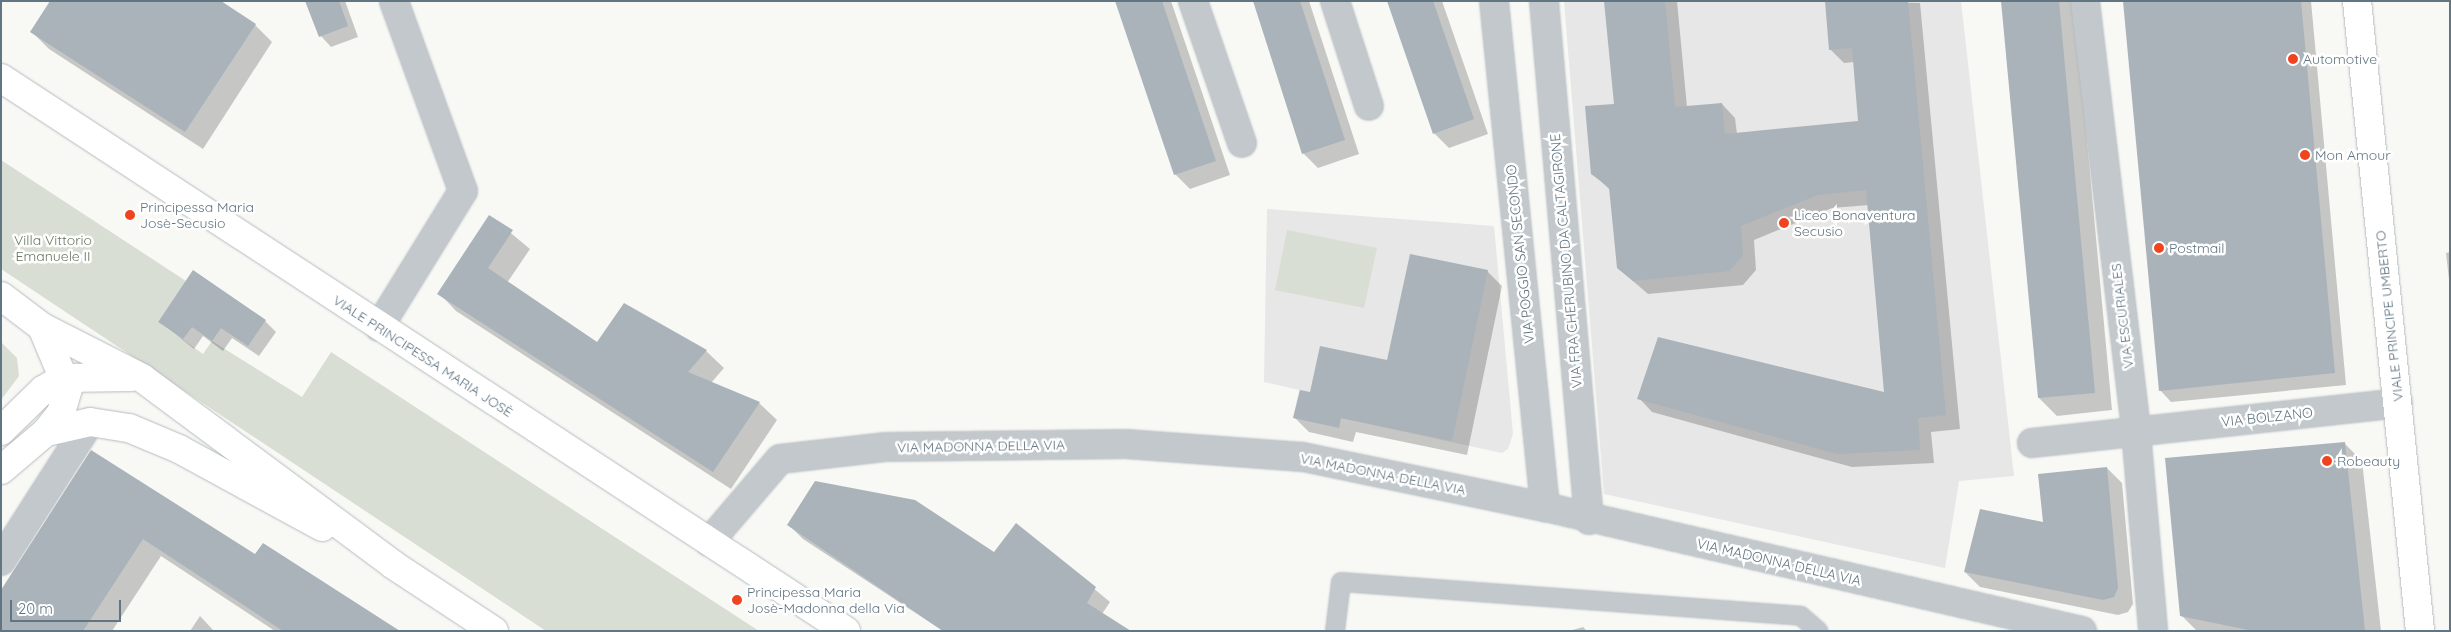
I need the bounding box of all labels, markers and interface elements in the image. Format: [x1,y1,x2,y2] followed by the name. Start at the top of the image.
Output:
[2303,51,2377,67] place label: Automotive
[2287,53,2299,65] marker: Automotive
[1546,133,1586,389] street label: VIA FRA CHERUBINO DA CALTAGIRONE
[2315,147,2391,163] place label: Mon Amour
[2299,149,2311,161] marker: Mon Amour
[1502,164,1538,344] street label: VIA POGGIO SAN SECONDO
[140,199,254,232] place label: Principessa Maria Josè-Secusio
[1794,207,1916,240] place label: Liceo Bonaventura Secusio
[124,209,136,221] marker: Principessa Maria Josè-Secusio
[1778,217,1790,229] marker: Liceo Bonaventura Secusio
[2372,230,2406,402] street label: VIALE PRINCIPE UMBERTO
[14,232,92,264] park label: Villa Vittorio Emanuele II
[2169,240,2224,256] place label: Postmail
[2153,242,2165,254] marker: Postmail
[2107,262,2137,370] street label: VIA ESCURIALES
[330,291,516,421] street label: VIALE PRINCIPESSA MARIA JOSÈ
[2220,404,2314,430] street label: VIA BOLZANO
[897,436,1065,456] street label: VIA MADONNA DELLA VIA
[1299,450,1467,498] street label: VIA MADONNA DELLA VIA
[2337,453,2400,469] place label: Robeauty
[2321,455,2333,467] marker: Robeauty
[1695,535,1863,589] street label: VIA MADONNA DELLA VIA
[747,584,905,616] place label: Principessa Maria Josè-Madonna della Via
[12,590,124,622] scale bar
[731,594,743,606] marker: Principessa Maria Josè-Madonna della Via
[18,599,53,618] text: 20 m

